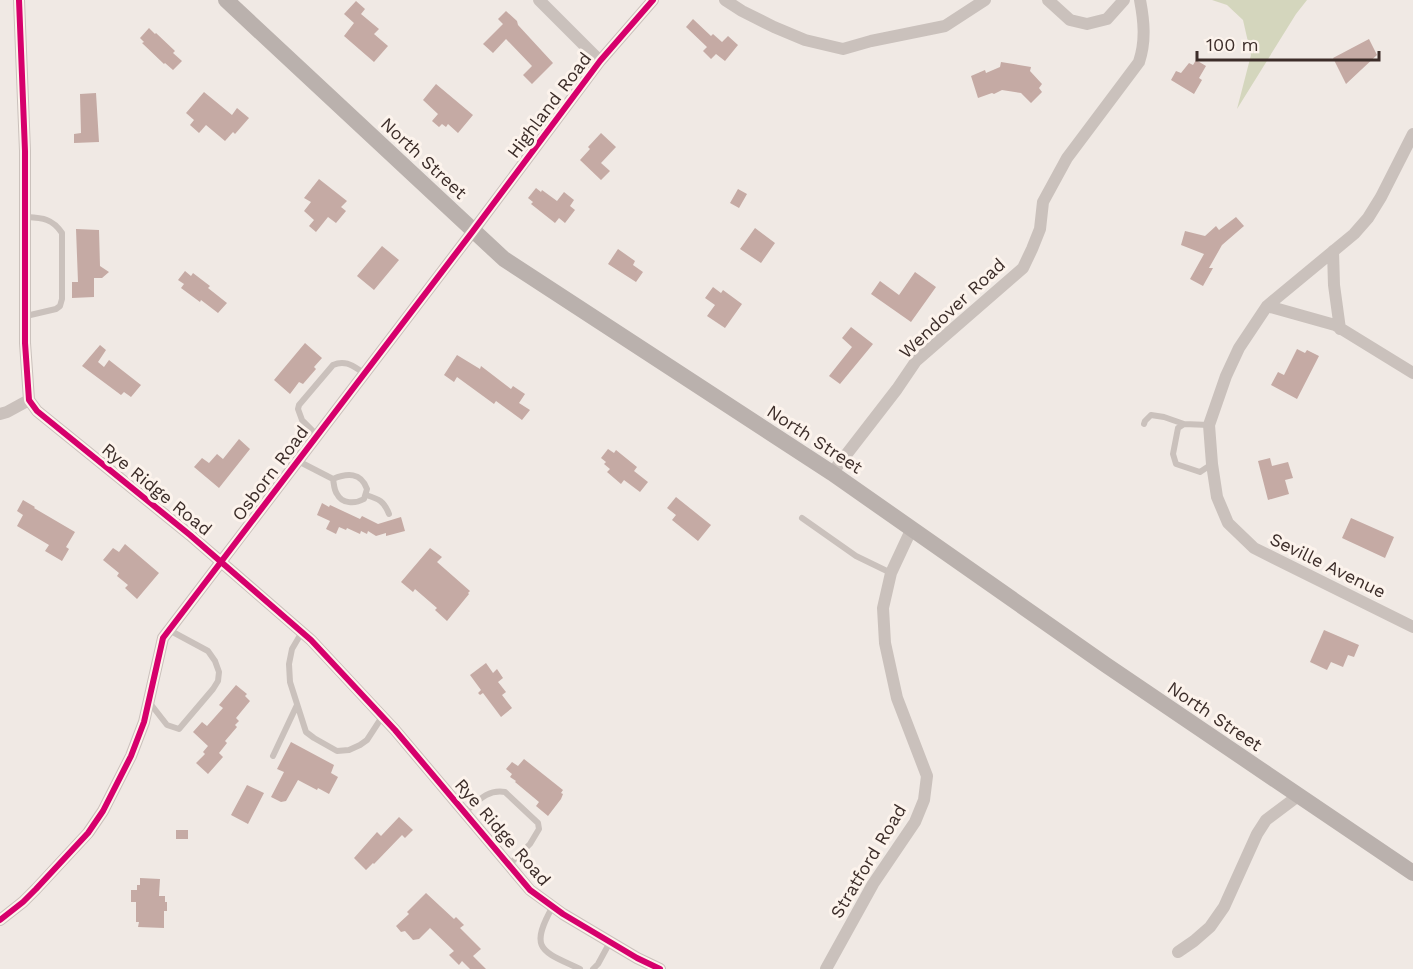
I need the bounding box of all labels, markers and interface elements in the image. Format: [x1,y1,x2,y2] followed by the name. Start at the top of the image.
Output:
[1197,24,1378,62] scale bar
[1206,34,1259,55] text: 100 m
[502,48,596,162] street label: Highland Road
[377,113,472,203] street label: North Street
[895,254,1009,362] street label: Wendover Road
[763,400,867,478] street label: North Street
[227,421,313,525] street label: Osborn Road
[98,438,216,540] street label: Rye Ridge Road
[1267,528,1389,602] street label: Seville Avenue
[1164,677,1267,756] street label: North Street
[451,774,555,890] street label: Rye Ridge Road
[826,800,910,922] street label: Stratford Road

